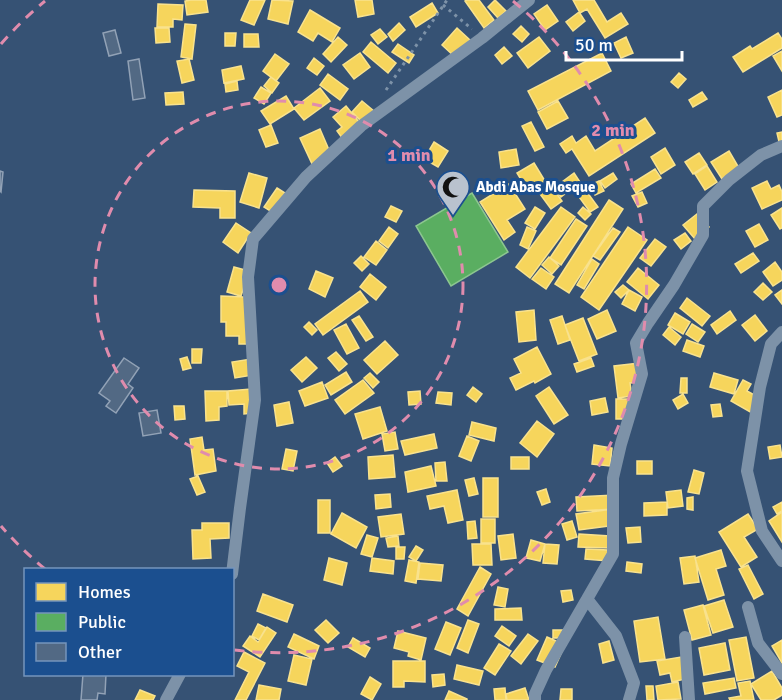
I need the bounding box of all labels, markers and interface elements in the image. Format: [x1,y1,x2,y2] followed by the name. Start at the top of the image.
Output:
[566,24,682,62] scale bar
[575,34,613,56] text: 50 m
[591,119,635,141] text: 2 min
[387,144,431,166] text: 1 min
[435,169,471,216] mosque icon: Abdi Abas Mosque
[476,178,595,196] place label: Abdi Abas Mosque
[269,275,289,295] centre of rings
[24,568,234,676] legend
[78,581,131,603] text: Homes
[78,611,126,633] text: Public
[78,641,122,663] text: Other

